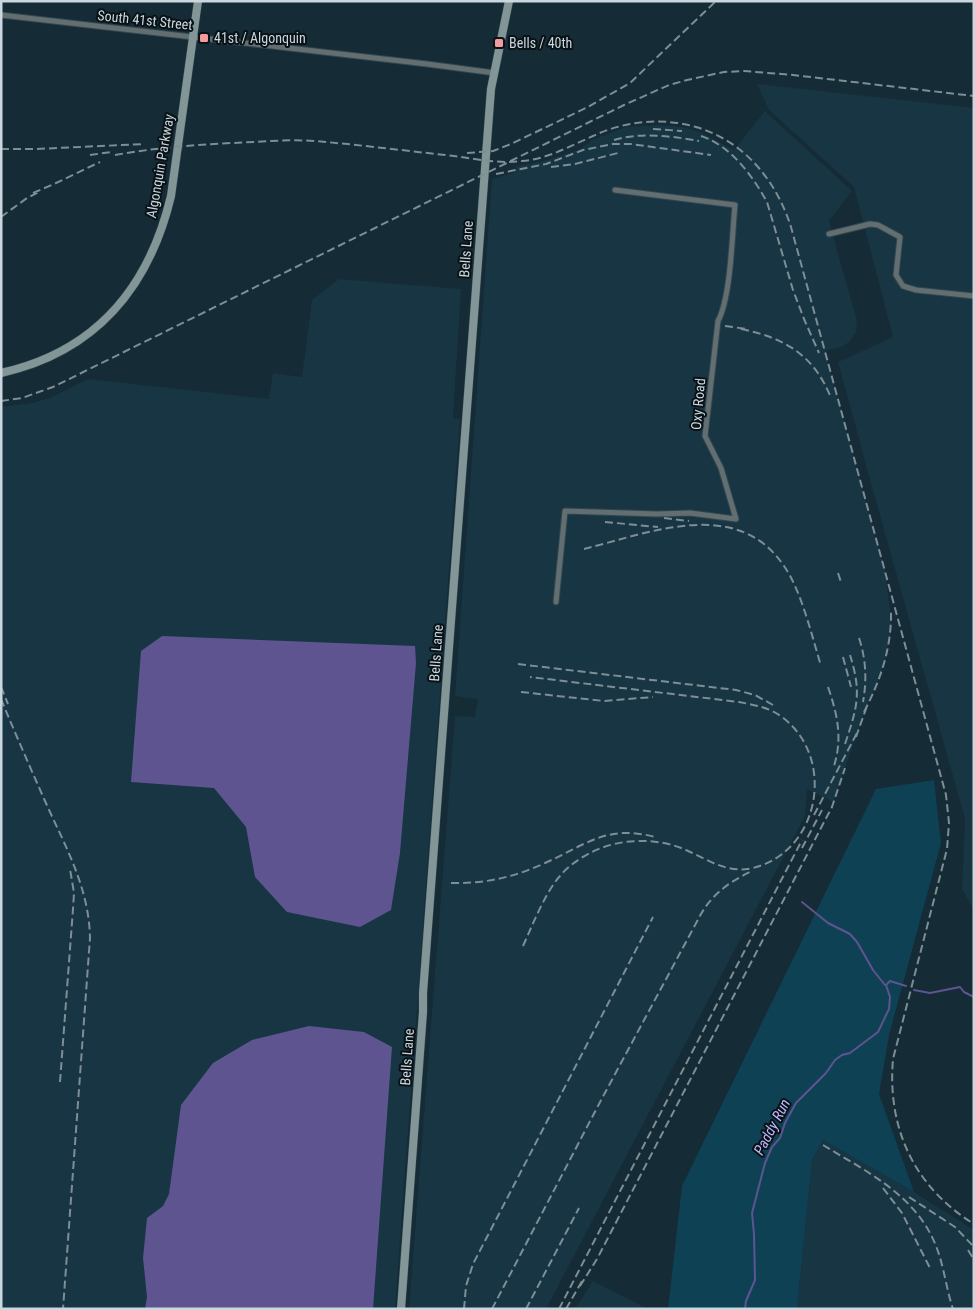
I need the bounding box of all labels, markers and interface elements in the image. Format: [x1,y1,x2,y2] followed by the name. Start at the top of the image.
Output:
[97,7,193,33] street label: South 41st Street
[214,30,306,46] place label: 41st / Algonquin
[198,32,210,44] marker: 41st / Algonquin
[509,35,572,51] place label: Bells / 40th
[493,37,505,49] marker: Bells / 40th
[143,113,177,219] street label: Algonquin Parkway
[456,220,476,278] street label: Bells Lane
[688,378,708,430] street label: Oxy Road
[426,624,446,682] street label: Bells Lane
[397,1028,417,1086] street label: Bells Lane
[750,1096,794,1158] water label: Paddy Run

